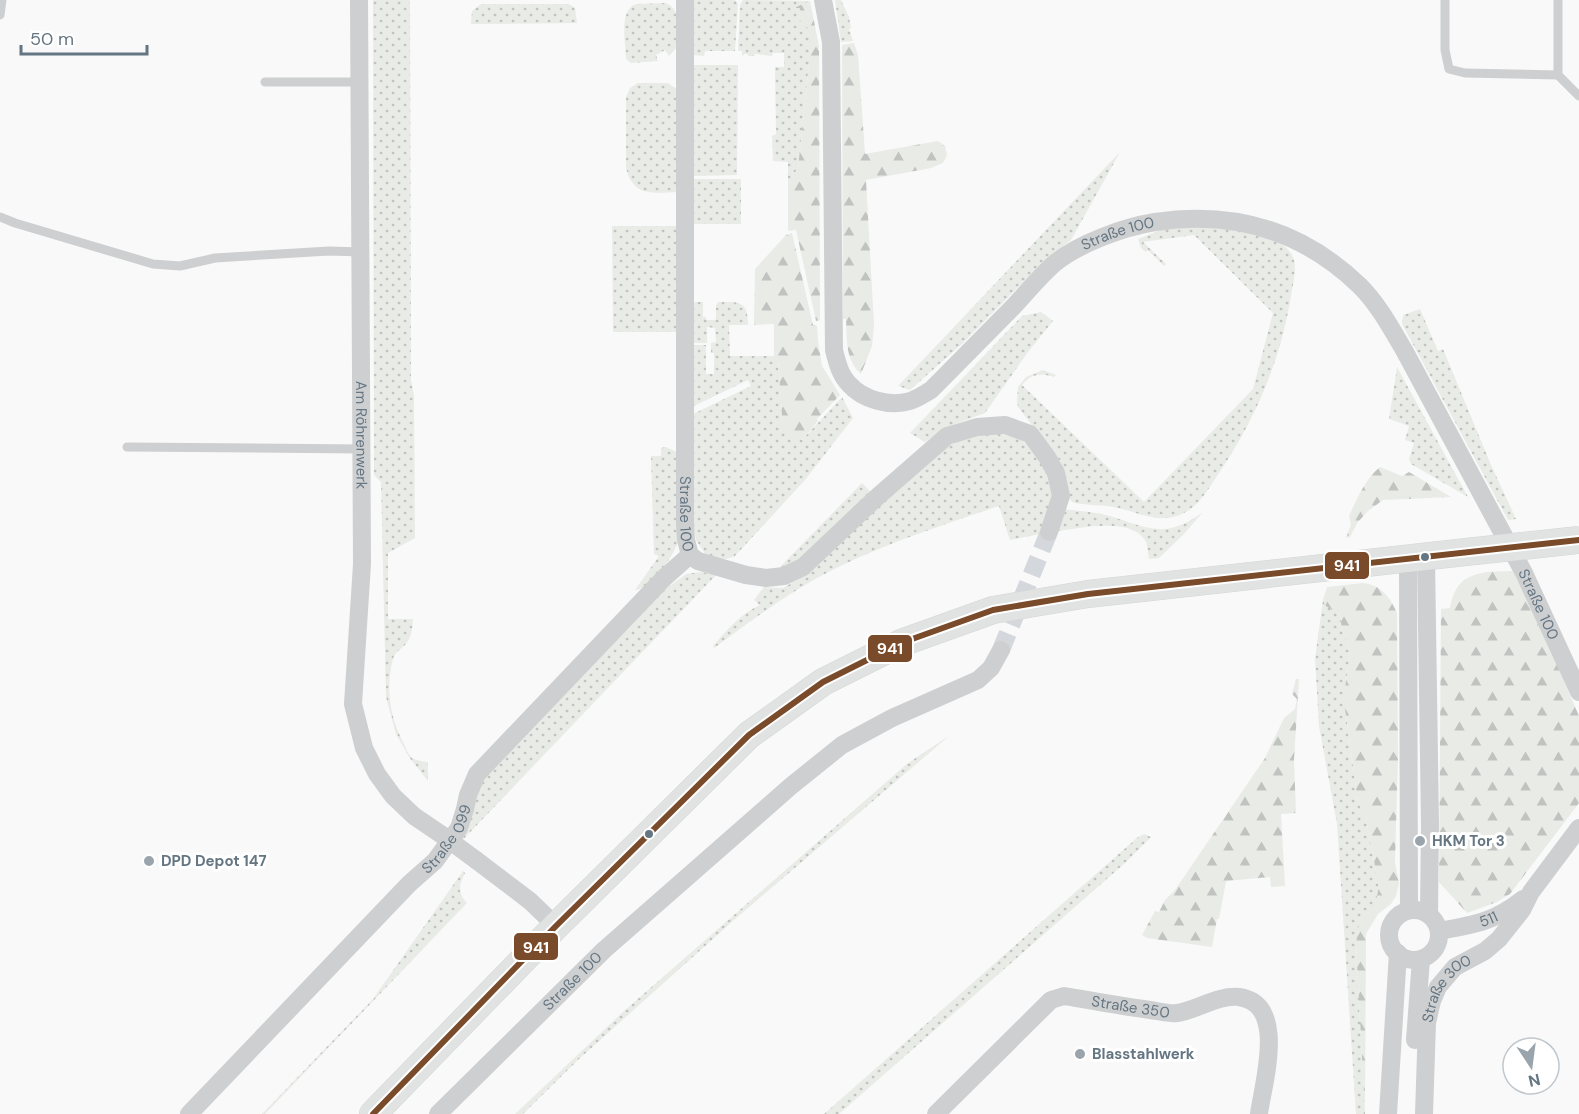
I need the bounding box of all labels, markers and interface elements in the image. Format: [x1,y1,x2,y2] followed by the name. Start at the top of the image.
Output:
[21,18,147,56] scale bar
[30,27,74,51] text: 50 m
[1078,212,1156,255] street label: Straße 100
[351,381,372,490] street label: Am Röhrenwerk
[675,476,699,554] street label: Straße 100
[1324,551,1370,580] line badge: 941
[1419,551,1431,563] unlabelled marker
[1334,555,1360,576] text: 941
[1514,566,1563,643] street label: Straße 100
[867,634,913,663] line badge: 941
[877,638,903,659] text: 941
[417,802,476,878] street label: Straße 099
[643,828,655,840] unlabelled marker
[1432,831,1505,851] place label: HKM Tor 3
[1413,834,1427,848] marker: HKM Tor 3
[161,851,267,871] place label: DPD Depot 147
[142,854,156,868] marker: DPD Depot 147
[1477,907,1501,932] street label: 511
[513,932,559,961] line badge: 941
[523,937,549,958] text: 941
[538,947,606,1015] street label: Straße 100
[1417,950,1475,1024] street label: Straße 300
[1090,991,1171,1023] street label: Straße 350
[1501,1036,1561,1096] north arrow
[1092,1044,1195,1064] place label: Blasstahlwerk
[1073,1047,1087,1061] marker: Blasstahlwerk
[1526,1069,1542,1092] text: N

